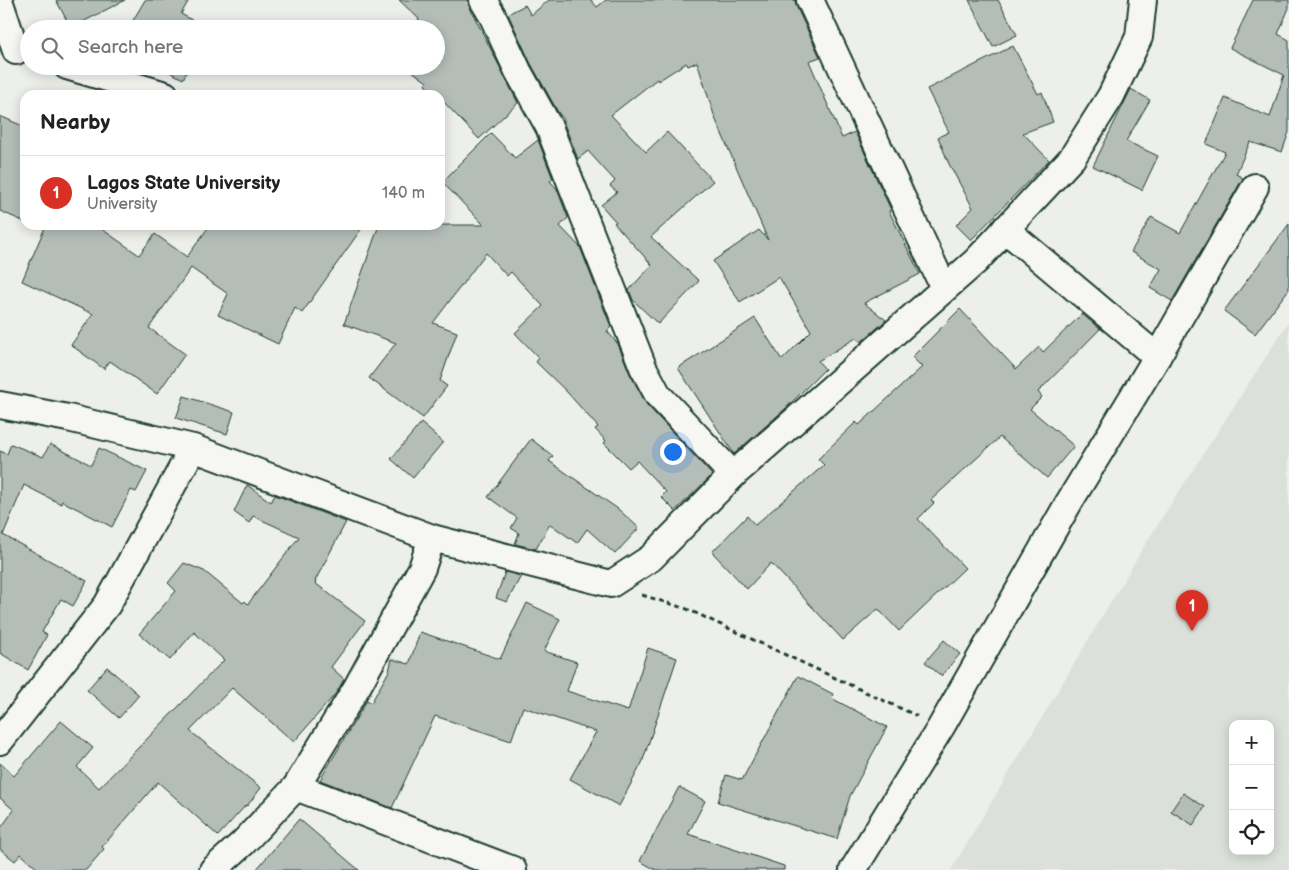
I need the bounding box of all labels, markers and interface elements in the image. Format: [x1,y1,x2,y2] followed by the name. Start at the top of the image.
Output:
[20,20,445,75] search box
[38,34,66,62] icon: search
[78,36,183,59] text: Search here
[40,110,110,135] text: Nearby
[87,172,280,195] text: Lagos State University
[53,184,59,203] text: 1
[382,184,425,203] text: 140 m
[87,195,158,214] text: University
[660,439,686,465] your location
[1176,590,1208,631] pin: 1
[1229,720,1274,855] map controls
[1229,720,1274,765] button: +
[1229,765,1274,810] button: −
[1229,810,1274,855] button: locate

